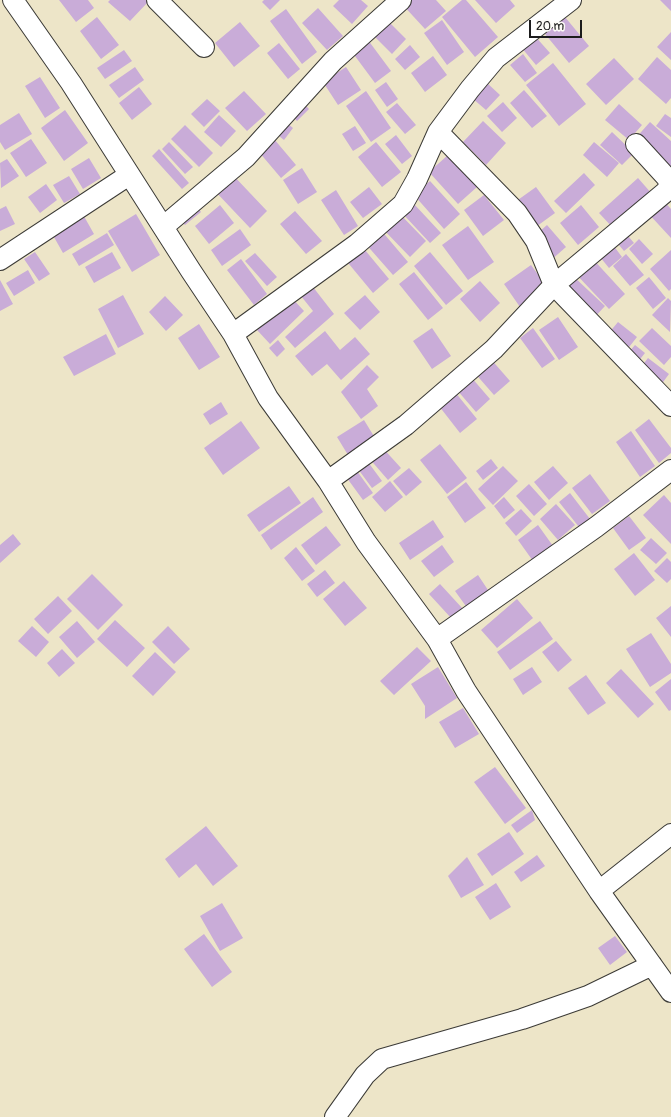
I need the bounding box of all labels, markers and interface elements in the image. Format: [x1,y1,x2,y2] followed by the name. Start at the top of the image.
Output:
[531,12,584,38] scale bar
[536,19,564,34] text: 20 m

